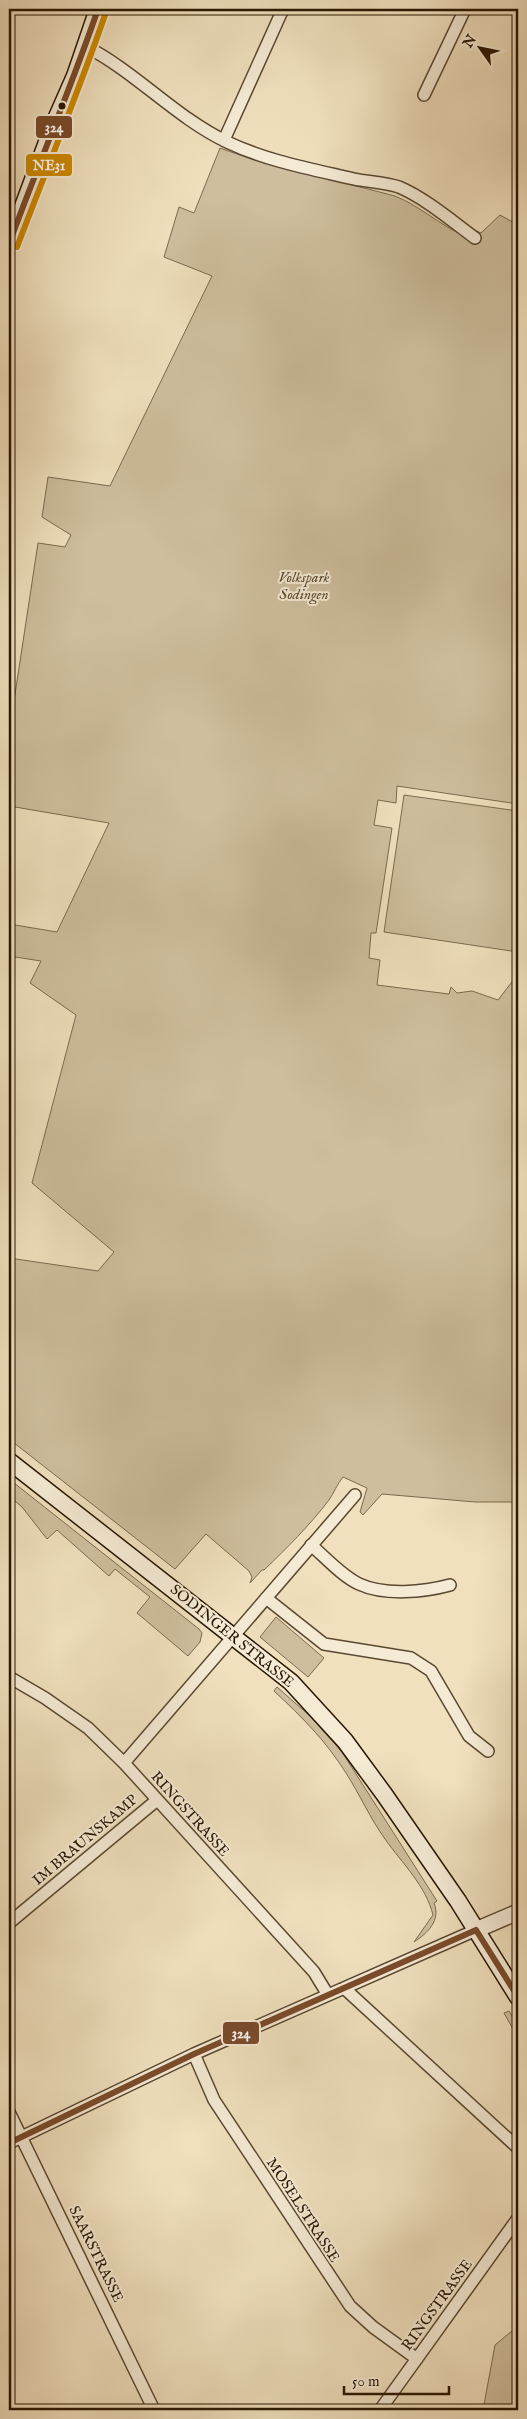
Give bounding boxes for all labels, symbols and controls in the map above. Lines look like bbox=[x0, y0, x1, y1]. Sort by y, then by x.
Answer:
north arrow bbox=[454, 22, 504, 72]
text: N bbox=[459, 31, 481, 52]
unlabelled marker bbox=[57, 101, 67, 111]
line badge: 324 bbox=[35, 115, 73, 139]
text: 324 bbox=[45, 119, 64, 137]
line badge: NE31 bbox=[25, 153, 73, 177]
text: NE31 bbox=[32, 157, 65, 175]
park label: Volkspark Sodingen bbox=[278, 568, 330, 605]
street label: SODINGER STRASSE bbox=[166, 1580, 298, 1692]
street label: RINGSTRASSE bbox=[147, 1767, 233, 1861]
street label: IM BRAUNSKAMP bbox=[29, 1790, 142, 1890]
line badge: 324 bbox=[222, 2021, 260, 2045]
text: 324 bbox=[232, 2025, 251, 2043]
street label: MOSELSTRASSE bbox=[262, 2154, 344, 2266]
street label: SAARSTRASSE bbox=[64, 2203, 128, 2305]
street label: RINGSTRASSE bbox=[397, 2256, 477, 2354]
scale bar bbox=[344, 2364, 450, 2396]
text: 50 m bbox=[352, 2372, 380, 2391]

